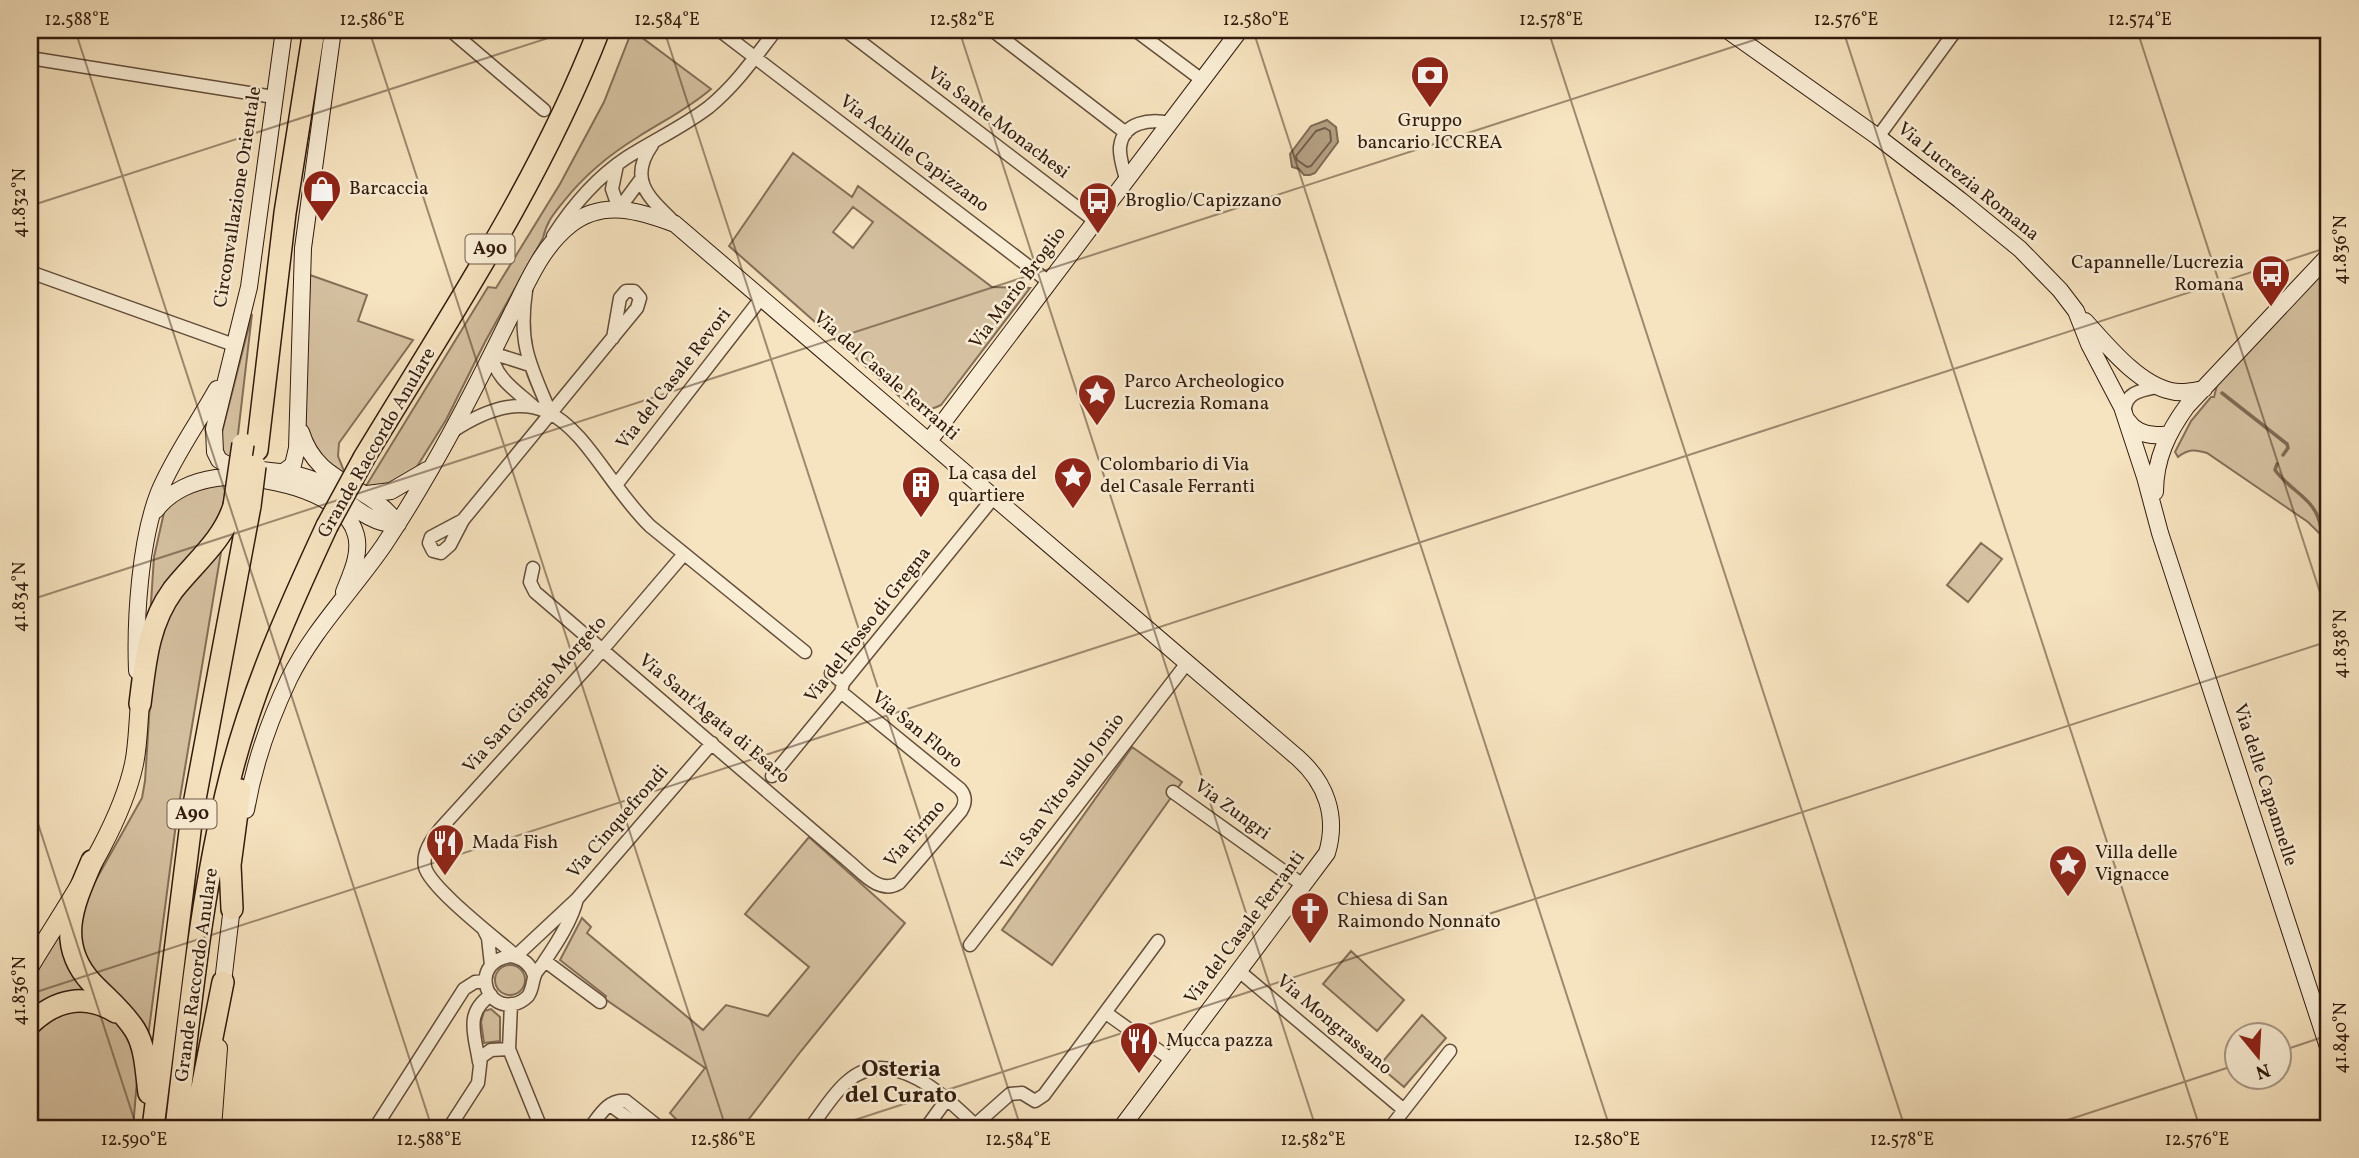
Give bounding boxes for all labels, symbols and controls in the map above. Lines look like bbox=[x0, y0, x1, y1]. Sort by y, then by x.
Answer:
text: 12.588°E bbox=[44, 8, 110, 33]
text: 12.586°E bbox=[340, 8, 405, 33]
text: 12.584°E bbox=[634, 8, 700, 33]
text: 12.582°E bbox=[929, 8, 995, 33]
text: 12.580°E bbox=[1223, 8, 1289, 33]
text: 12.578°E bbox=[1519, 8, 1583, 33]
text: 12.576°E bbox=[1814, 8, 1878, 33]
text: 12.574°E bbox=[2108, 8, 2172, 33]
bank icon: Gruppo bancario ICCREA bbox=[1409, 54, 1451, 109]
street label: Via Sante Monachesi bbox=[921, 61, 1075, 185]
street label: Circonvallazione Orientale bbox=[208, 84, 268, 310]
street label: Via Achille Capizzano bbox=[834, 89, 994, 219]
place label: Gruppo bancario ICCREA bbox=[1357, 108, 1503, 156]
street label: Via Lucrezia Romana bbox=[1891, 116, 2045, 248]
text: 41.832°N bbox=[8, 168, 33, 238]
shop icon: Barcaccia bbox=[301, 168, 343, 223]
place label: Barcaccia bbox=[349, 176, 428, 202]
bus stop icon: Broglio/Capizzano bbox=[1077, 180, 1119, 235]
place label: Broglio/Capizzano bbox=[1125, 188, 1282, 214]
text: 41.836°N bbox=[2329, 215, 2354, 285]
street label: Via Mario Broglio bbox=[963, 222, 1073, 354]
road number: A90 bbox=[466, 234, 514, 264]
place label: Capannelle/Lucrezia Romana bbox=[2071, 250, 2244, 298]
bus stop icon: Capannelle/Lucrezia Romana bbox=[2250, 253, 2292, 308]
street label: Via del Casale Revori bbox=[610, 303, 738, 455]
street label: Via del Casale Ferranti bbox=[807, 305, 965, 447]
street label: Grande Raccordo Anulare bbox=[312, 343, 442, 543]
place label: Parco Archeologico Lucrezia Romana bbox=[1124, 369, 1284, 417]
place icon: Parco Archeologico Lucrezia Romana bbox=[1076, 372, 1118, 427]
place label: Colombario di Via del Casale Ferranti bbox=[1100, 452, 1255, 500]
place icon: Colombario di Via del Casale Ferranti bbox=[1052, 455, 1094, 510]
place label: La casa del quartiere bbox=[948, 461, 1037, 509]
building icon: La casa del quartiere bbox=[900, 464, 942, 519]
street label: Via del Fosso di Gregna bbox=[799, 541, 937, 709]
text: 41.834°N bbox=[8, 562, 33, 632]
text: 41.838°N bbox=[2329, 609, 2354, 679]
street label: Via San Giorgio Morgeto bbox=[457, 611, 613, 779]
street label: Via Sant'Agata di Esaro bbox=[633, 648, 795, 790]
street label: Via San Floro bbox=[866, 685, 968, 775]
street label: Via delle Capannelle bbox=[2226, 701, 2304, 869]
street label: Via San Vito sullo Jonio bbox=[995, 708, 1131, 876]
street label: Via Cinquefrondi bbox=[561, 759, 675, 884]
street label: Via Zungri bbox=[1189, 773, 1276, 847]
street label: Via Firmo bbox=[878, 795, 952, 873]
road number: A90 bbox=[168, 800, 216, 828]
restaurant icon: Mada Fish bbox=[424, 822, 466, 877]
place label: Mada Fish bbox=[472, 830, 558, 856]
place label: Villa delle Vignacce bbox=[2095, 840, 2178, 888]
place icon: Villa delle Vignacce bbox=[2047, 843, 2089, 898]
street label: Via del Casale Ferranti bbox=[1179, 846, 1312, 1010]
street label: Grande Raccordo Anulare bbox=[169, 866, 225, 1084]
place label: Chiesa di San Raimondo Nonnato bbox=[1337, 887, 1501, 935]
church icon: Chiesa di San Raimondo Nonnato bbox=[1289, 890, 1331, 945]
text: 41.836°N bbox=[8, 956, 33, 1026]
street label: Via Mongrassano bbox=[1270, 969, 1398, 1081]
text: 41.840°N bbox=[2329, 1002, 2354, 1074]
restaurant icon: Mucca pazza bbox=[1118, 1020, 1160, 1075]
north arrow bbox=[2222, 1021, 2292, 1092]
place label: Mucca pazza bbox=[1166, 1028, 1273, 1054]
district label: Osteria del Curato bbox=[845, 1054, 957, 1112]
text: N bbox=[2252, 1056, 2273, 1085]
text: 12.590°E bbox=[101, 1128, 167, 1153]
text: 12.588°E bbox=[396, 1128, 462, 1153]
text: 12.586°E bbox=[691, 1128, 756, 1153]
text: 12.584°E bbox=[985, 1128, 1051, 1153]
text: 12.582°E bbox=[1280, 1128, 1346, 1153]
text: 12.580°E bbox=[1574, 1128, 1640, 1153]
text: 12.578°E bbox=[1870, 1128, 1934, 1153]
text: 12.576°E bbox=[2165, 1128, 2229, 1153]

